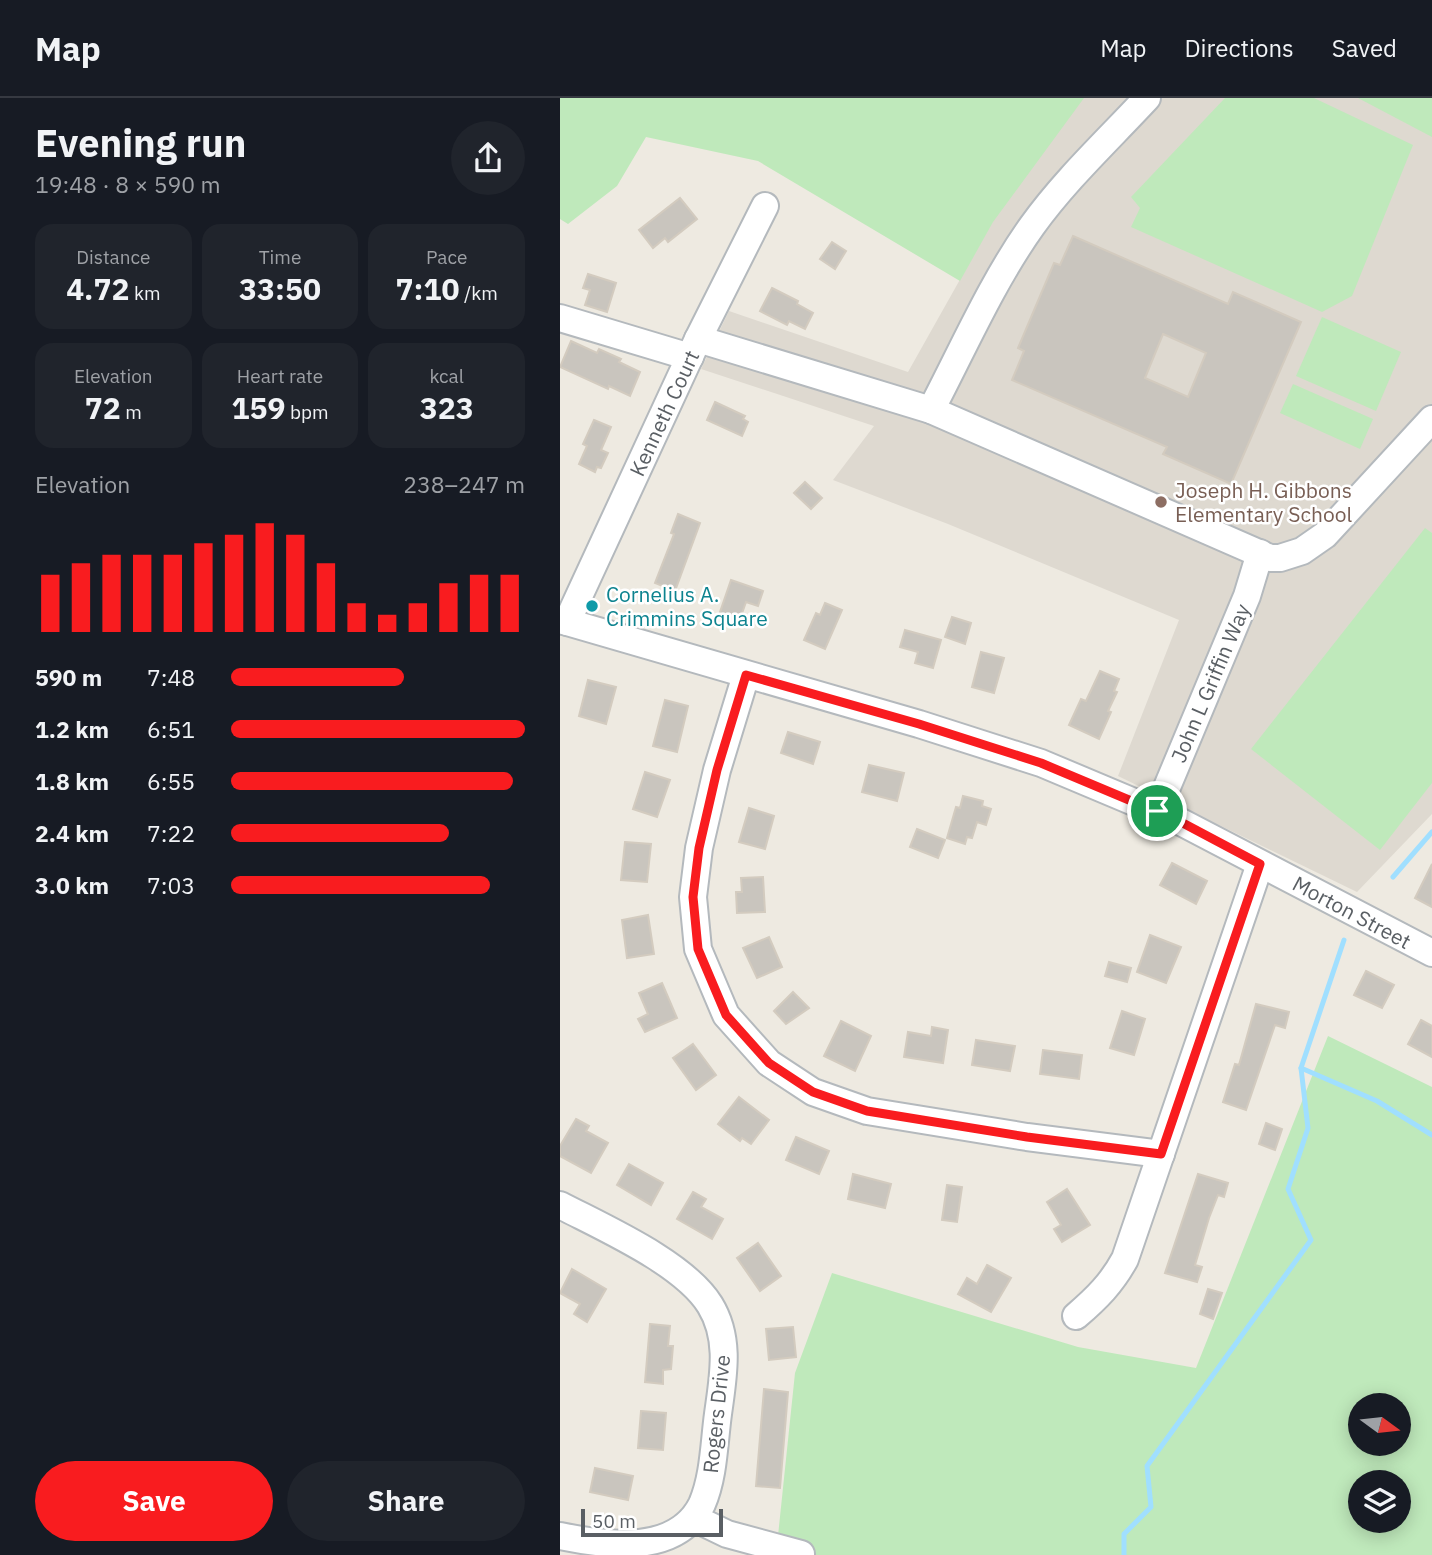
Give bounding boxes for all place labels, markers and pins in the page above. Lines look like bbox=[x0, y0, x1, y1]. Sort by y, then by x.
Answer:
place label: Joseph H. Gibbons Elementary School bbox=[1175, 476, 1352, 528]
marker: Joseph H. Gibbons Elementary School bbox=[1153, 494, 1169, 510]
place label: Cornelius A. Crimmins Square bbox=[606, 580, 768, 632]
marker: Cornelius A. Crimmins Square bbox=[584, 598, 600, 614]
pin bbox=[1127, 781, 1187, 841]

